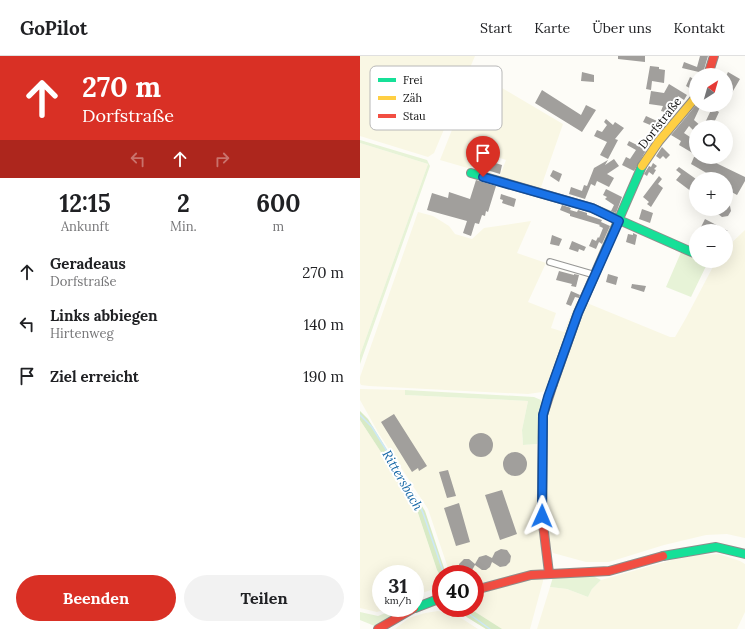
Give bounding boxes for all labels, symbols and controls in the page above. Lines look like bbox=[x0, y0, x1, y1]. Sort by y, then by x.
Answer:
text: GoPilot bbox=[20, 16, 88, 40]
text: Start bbox=[480, 19, 512, 37]
text: Karte bbox=[534, 19, 570, 37]
text: Über uns bbox=[592, 19, 652, 37]
text: Kontakt bbox=[674, 19, 725, 37]
legend bbox=[370, 66, 502, 130]
north arrow bbox=[689, 68, 733, 112]
map controls bbox=[689, 68, 733, 268]
text: 270 m bbox=[82, 69, 161, 105]
icon: ahead bbox=[16, 72, 68, 124]
text: Frei bbox=[403, 73, 423, 87]
text: Zäh bbox=[403, 91, 422, 105]
street label: Dorfstraße bbox=[635, 94, 685, 152]
text: Dorfstraße bbox=[82, 104, 174, 127]
text: Stau bbox=[403, 109, 426, 123]
button: search bbox=[689, 120, 733, 164]
pin bbox=[466, 136, 500, 177]
icon: arrive bbox=[472, 142, 494, 164]
icon: left bbox=[127, 148, 149, 170]
icon: ahead bbox=[169, 148, 191, 170]
icon: right bbox=[211, 148, 233, 170]
button: + bbox=[689, 172, 733, 216]
text: 12:15 bbox=[59, 188, 111, 219]
text: 2 bbox=[177, 188, 190, 219]
text: 600 bbox=[256, 188, 301, 219]
text: Ankunft bbox=[61, 218, 109, 235]
text: Min. bbox=[170, 218, 197, 235]
text: m bbox=[273, 218, 284, 235]
button: − bbox=[689, 224, 733, 268]
text: Geradeaus bbox=[50, 254, 126, 273]
icon: ahead bbox=[16, 261, 38, 283]
text: 270 m bbox=[302, 263, 344, 282]
text: Dorfstraße bbox=[50, 273, 117, 290]
text: Links abbiegen bbox=[50, 306, 158, 325]
icon: left bbox=[16, 313, 38, 335]
text: 140 m bbox=[304, 315, 344, 334]
text: Hirtenweg bbox=[50, 325, 114, 342]
icon: arrive bbox=[16, 365, 38, 387]
text: Ziel erreicht bbox=[50, 367, 139, 386]
text: 190 m bbox=[303, 367, 344, 386]
water label: Rittersbach bbox=[379, 447, 427, 514]
position arrow bbox=[521, 495, 563, 537]
speed limit sign: 40 bbox=[432, 565, 484, 617]
text: 31 bbox=[388, 573, 408, 598]
button: Beenden bbox=[16, 575, 176, 621]
button: Teilen bbox=[184, 575, 344, 621]
text: km/h bbox=[384, 594, 412, 607]

